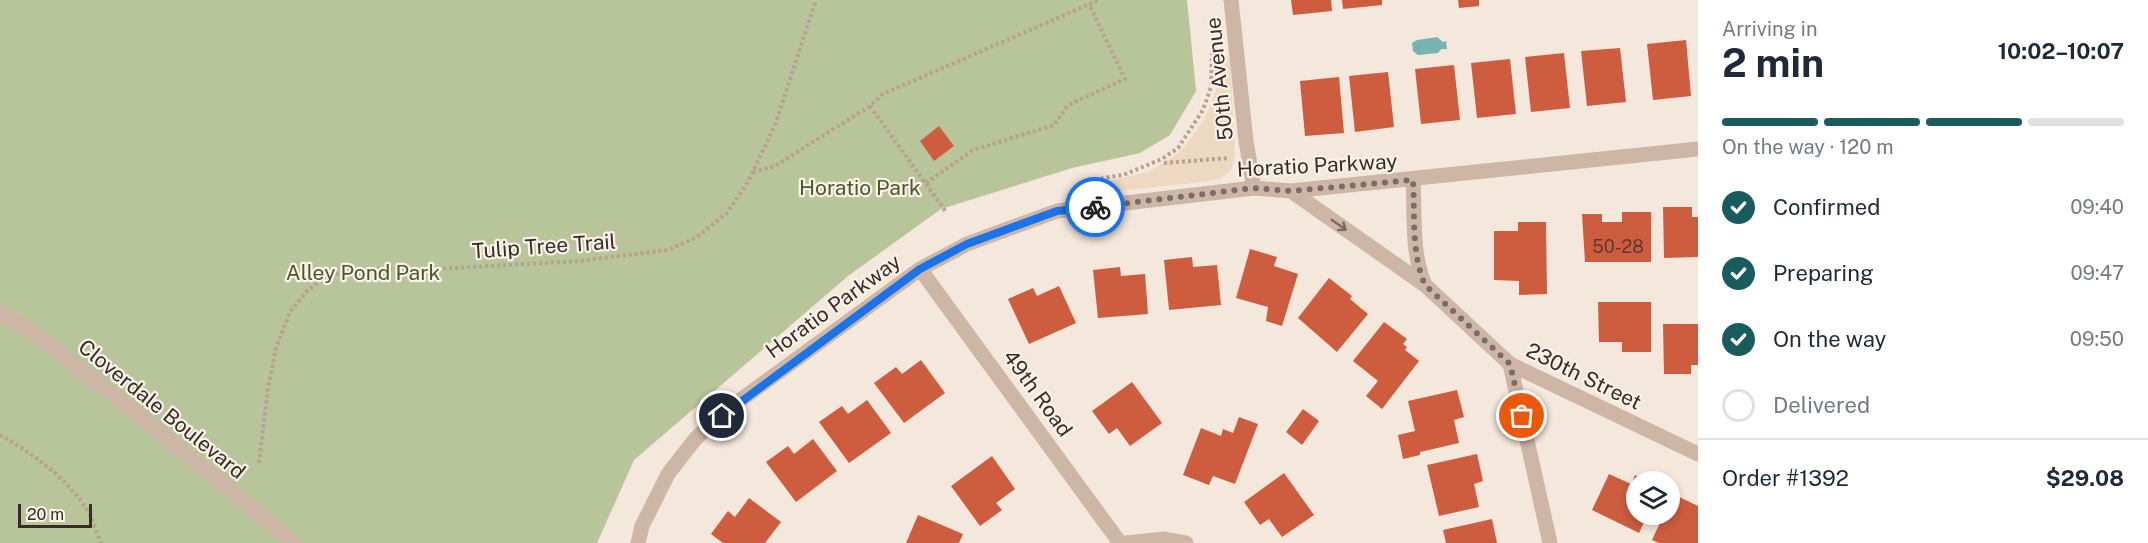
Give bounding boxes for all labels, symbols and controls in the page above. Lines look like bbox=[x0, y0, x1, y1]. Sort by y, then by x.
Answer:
street label: 50th Avenue bbox=[1200, 16, 1238, 142]
text: Arriving in bbox=[1722, 17, 1817, 41]
text: 10:02–10:07 bbox=[1998, 38, 2124, 64]
text: 2 min bbox=[1722, 40, 1824, 86]
text: On the way · 120 m bbox=[1722, 135, 1894, 159]
street label: Horatio Parkway bbox=[1236, 148, 1398, 182]
park label: Horatio Park bbox=[799, 175, 921, 200]
courier bbox=[1065, 177, 1125, 237]
icon: bike bbox=[1079, 191, 1112, 224]
icon: check bbox=[1722, 191, 1755, 224]
text: Confirmed bbox=[1773, 194, 1880, 220]
text: 09:40 bbox=[2070, 195, 2124, 219]
one-way arrow bbox=[1330, 219, 1346, 231]
street label: Tulip Tree Trail bbox=[471, 229, 617, 263]
house number: 50-28 bbox=[1592, 236, 1644, 257]
street label: Horatio Parkway bbox=[761, 249, 905, 363]
icon: check bbox=[1722, 257, 1755, 290]
park label: Alley Pond Park bbox=[286, 260, 440, 285]
text: Preparing bbox=[1773, 260, 1874, 286]
text: 09:47 bbox=[2070, 261, 2124, 285]
icon: check bbox=[1722, 323, 1755, 356]
text: On the way bbox=[1773, 326, 1886, 352]
text: 09:50 bbox=[2070, 327, 2124, 351]
street label: Cloverdale Boulevard bbox=[74, 334, 250, 484]
street label: 230th Street bbox=[1522, 337, 1646, 415]
street label: 49th Road bbox=[998, 345, 1078, 441]
pin bbox=[696, 390, 747, 441]
pin bbox=[1496, 390, 1547, 441]
text: Delivered bbox=[1773, 392, 1870, 418]
icon: home bbox=[705, 399, 738, 432]
icon: bag bbox=[1505, 399, 1538, 432]
text: Order #1392 bbox=[1722, 465, 1849, 491]
text: $29.08 bbox=[2046, 465, 2124, 491]
map controls bbox=[1626, 471, 1680, 525]
button: layers bbox=[1626, 471, 1680, 525]
scale bar bbox=[18, 501, 92, 528]
text: 20 m bbox=[27, 505, 64, 524]

